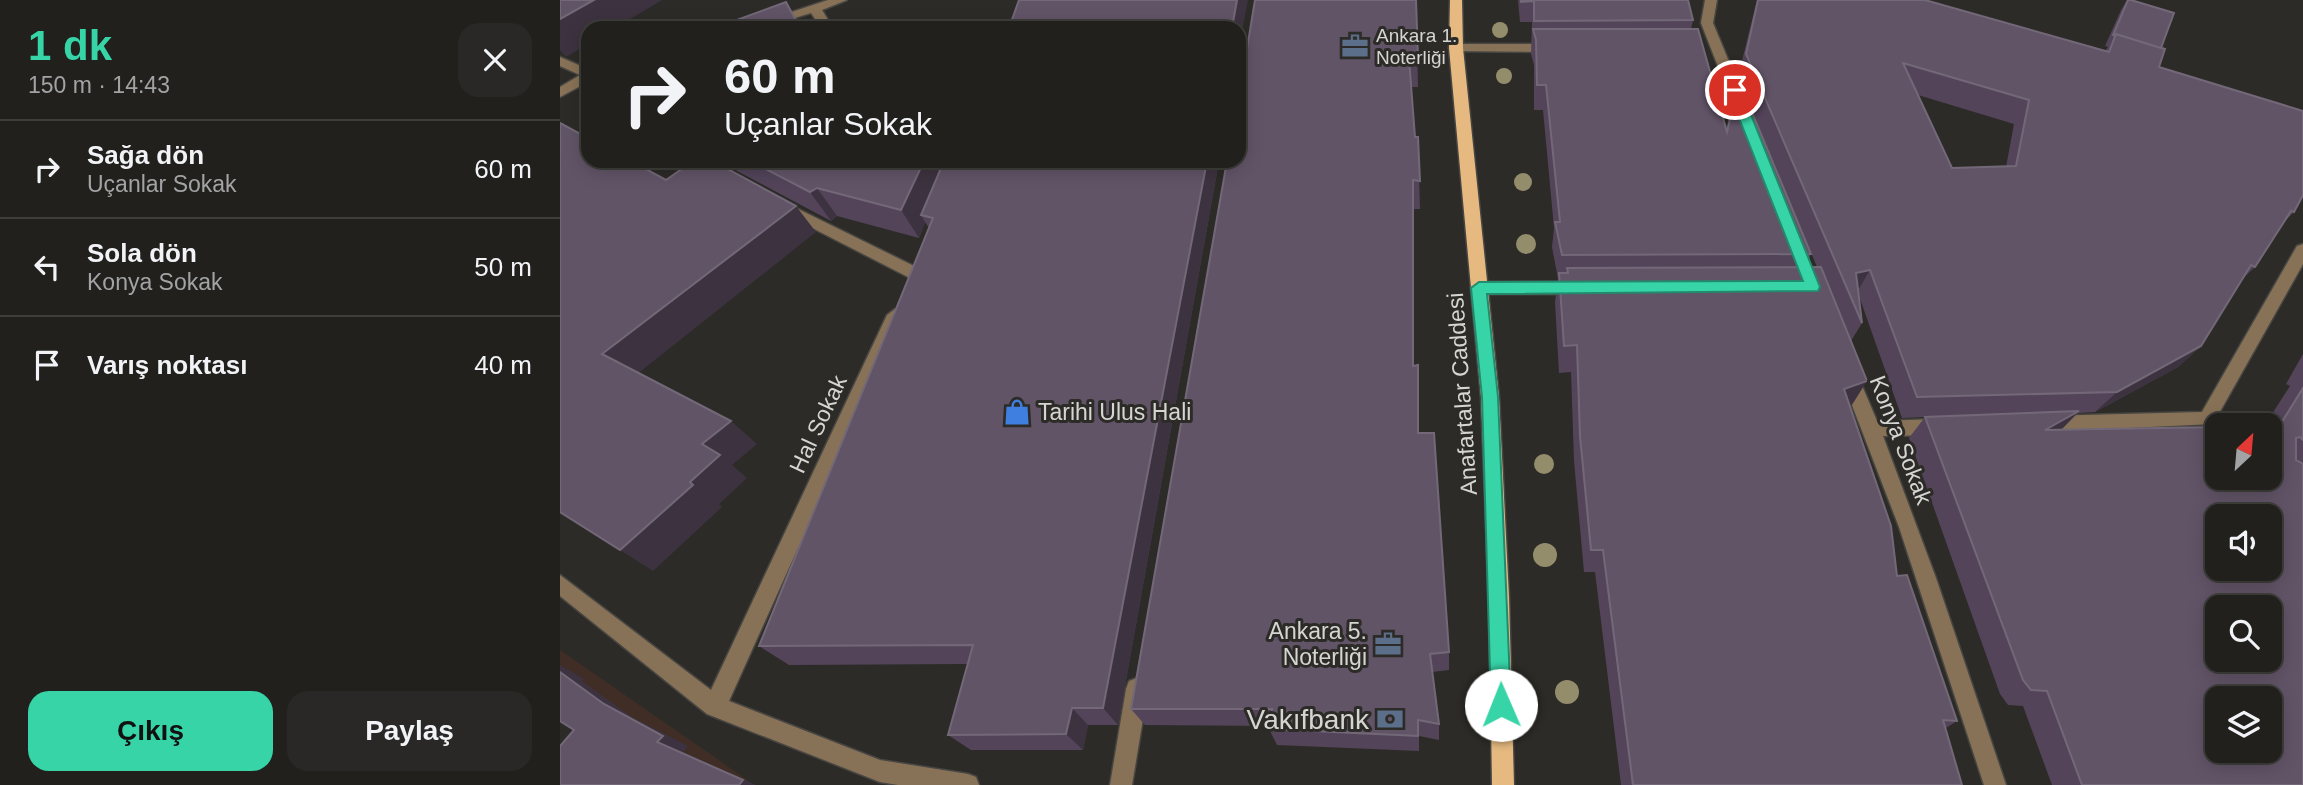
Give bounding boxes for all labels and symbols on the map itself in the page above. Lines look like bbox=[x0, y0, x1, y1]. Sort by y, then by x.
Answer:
place label: Ankara 1. Noterliği bbox=[1376, 25, 1457, 68]
office icon: Ankara 1. Noterliği bbox=[1340, 31, 1370, 61]
pin bbox=[1705, 60, 1765, 120]
street label: Anafartalar Caddesi bbox=[1442, 292, 1482, 496]
street label: Hal Sokak bbox=[784, 371, 852, 477]
street label: Konya Sokak bbox=[1865, 372, 1938, 508]
shop icon: Tarihi Ulus Hali bbox=[1002, 397, 1032, 427]
place label: Tarihi Ulus Hali bbox=[1038, 399, 1191, 425]
north arrow bbox=[2205, 413, 2282, 490]
place label: Ankara 5. Noterliği bbox=[1269, 618, 1367, 670]
office icon: Ankara 5. Noterliği bbox=[1373, 629, 1403, 659]
position arrow bbox=[1464, 668, 1538, 742]
place label: Vakıfbank bbox=[1247, 704, 1370, 735]
bank icon: Vakıfbank bbox=[1375, 704, 1405, 734]

